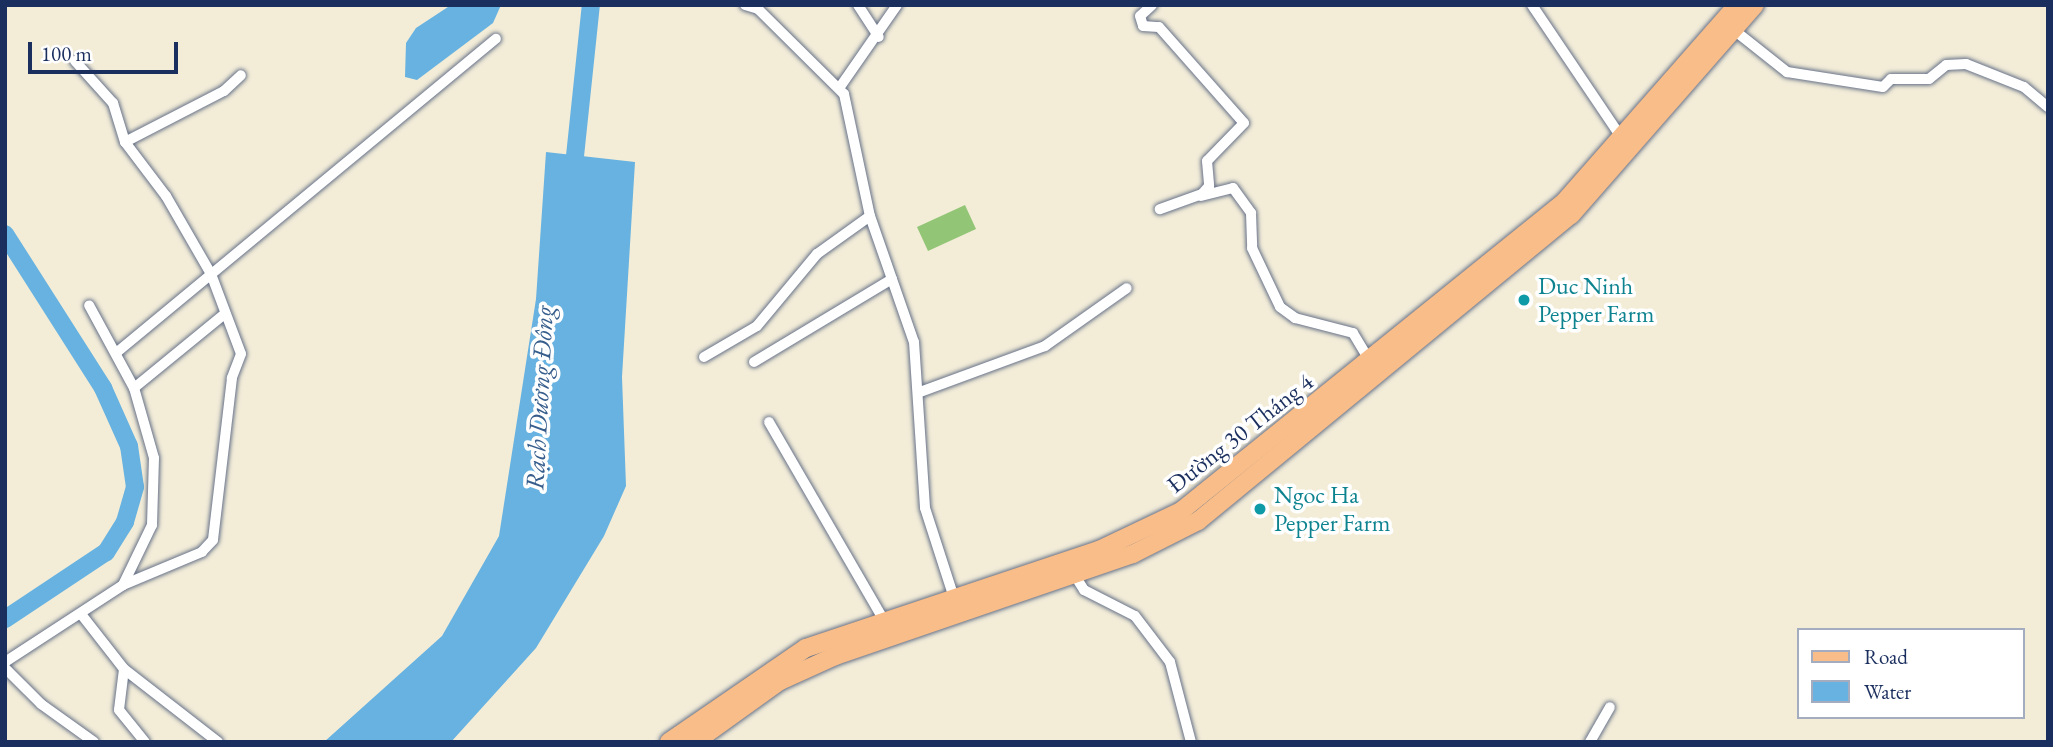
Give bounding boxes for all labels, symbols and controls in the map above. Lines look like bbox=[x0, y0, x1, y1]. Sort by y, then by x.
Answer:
scale bar bbox=[32, 28, 182, 72]
text: 100 m bbox=[41, 40, 92, 67]
place label: Duc Ninh Pepper Farm bbox=[1538, 272, 1654, 328]
marker: Duc Ninh Pepper Farm bbox=[1516, 292, 1532, 308]
water label: Rạch Dương Đông bbox=[520, 305, 560, 491]
street label: Đường 30 Tháng 4 bbox=[1161, 367, 1319, 499]
place label: Ngoc Ha Pepper Farm bbox=[1274, 481, 1390, 537]
marker: Ngoc Ha Pepper Farm bbox=[1252, 501, 1268, 517]
legend bbox=[1798, 628, 2025, 719]
text: Road bbox=[1864, 643, 1908, 670]
text: Water bbox=[1864, 678, 1911, 705]

